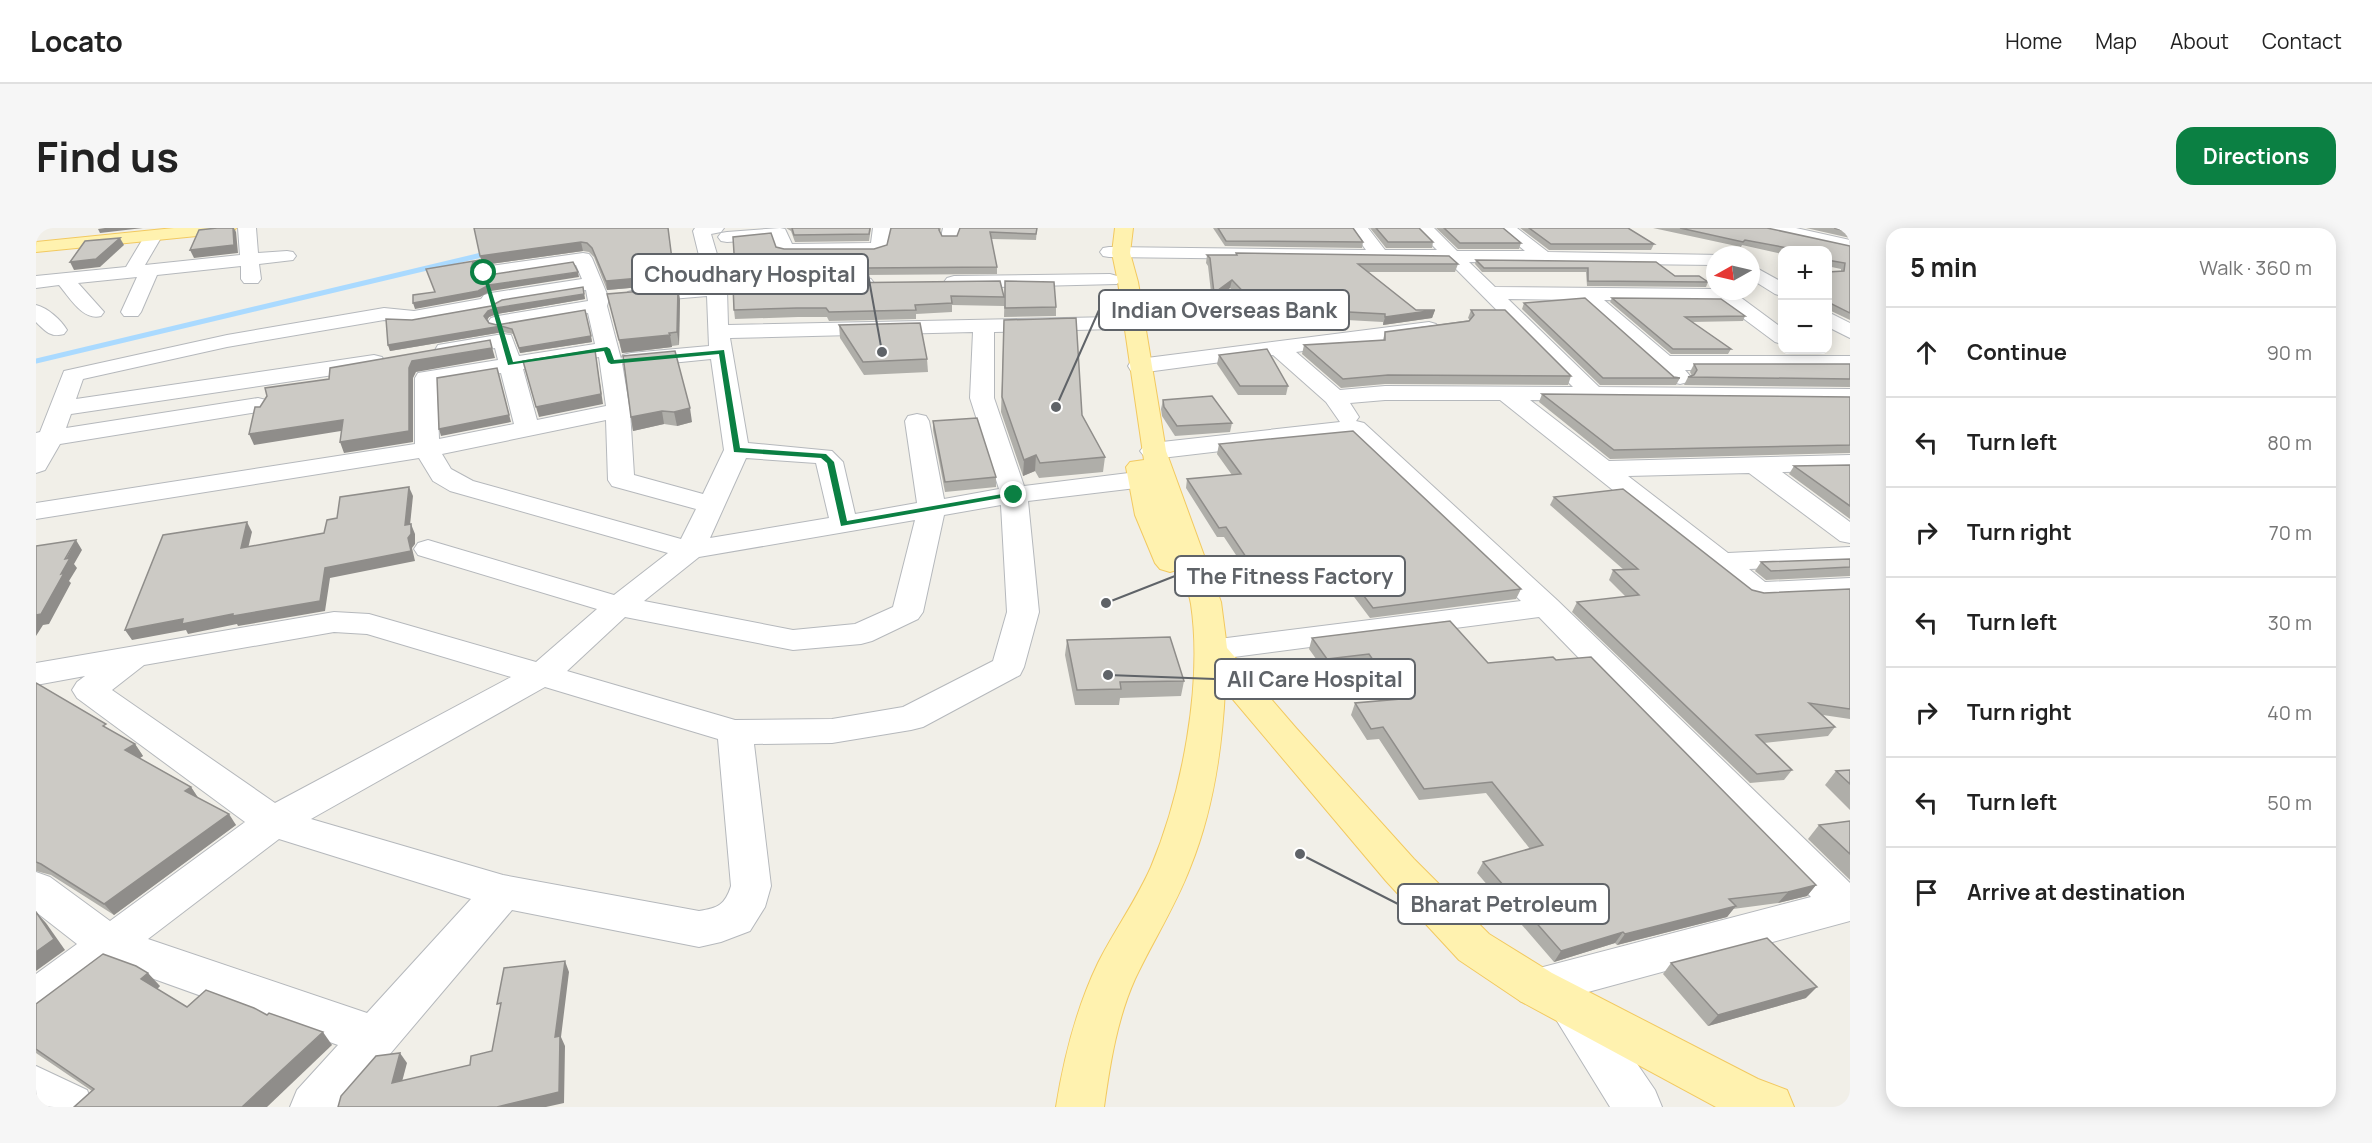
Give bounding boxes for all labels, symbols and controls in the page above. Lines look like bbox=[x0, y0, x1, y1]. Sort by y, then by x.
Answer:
text: Locato bbox=[30, 22, 123, 60]
text: Home bbox=[2005, 27, 2062, 55]
text: Map bbox=[2095, 27, 2137, 55]
text: About bbox=[2170, 27, 2229, 55]
text: Contact bbox=[2262, 27, 2342, 55]
text: Find us bbox=[36, 127, 179, 185]
button: Directions bbox=[2176, 127, 2336, 185]
north arrow bbox=[1706, 246, 1760, 300]
map controls bbox=[1778, 246, 1832, 354]
button: + bbox=[1778, 246, 1832, 300]
text: 5 min bbox=[1910, 249, 1977, 285]
callout: Choudhary Hospital bbox=[632, 254, 868, 294]
text: Walk · 360 m bbox=[2199, 254, 2312, 281]
route start bbox=[470, 259, 496, 285]
text: Choudhary Hospital bbox=[644, 259, 856, 289]
callout: Indian Overseas Bank bbox=[1099, 290, 1349, 330]
text: Indian Overseas Bank bbox=[1111, 295, 1338, 325]
button: − bbox=[1778, 300, 1832, 354]
icon: ahead bbox=[1910, 336, 1943, 369]
text: Continue bbox=[1967, 337, 2067, 367]
text: 90 m bbox=[2266, 339, 2312, 366]
icon: left bbox=[1910, 426, 1943, 459]
text: Turn left bbox=[1967, 427, 2057, 457]
text: 80 m bbox=[2267, 429, 2312, 456]
route end bbox=[1000, 481, 1026, 507]
icon: right bbox=[1910, 516, 1943, 549]
text: Turn right bbox=[1967, 517, 2072, 547]
text: 70 m bbox=[2269, 519, 2312, 546]
callout: The Fitness Factory bbox=[1175, 556, 1405, 596]
text: The Fitness Factory bbox=[1187, 561, 1394, 591]
icon: left bbox=[1910, 606, 1943, 639]
text: Turn left bbox=[1967, 607, 2057, 637]
text: 30 m bbox=[2268, 609, 2312, 636]
callout: All Care Hospital bbox=[1215, 659, 1415, 699]
text: All Care Hospital bbox=[1227, 664, 1403, 694]
icon: right bbox=[1910, 696, 1943, 729]
text: Turn right bbox=[1967, 697, 2072, 727]
text: 40 m bbox=[2267, 699, 2312, 726]
icon: left bbox=[1910, 786, 1943, 819]
text: Turn left bbox=[1967, 787, 2057, 817]
text: 50 m bbox=[2267, 789, 2312, 816]
icon: arrive bbox=[1910, 876, 1943, 909]
text: Arrive at destination bbox=[1967, 877, 2185, 907]
callout: Bharat Petroleum bbox=[1398, 884, 1609, 924]
text: Bharat Petroleum bbox=[1410, 889, 1598, 919]

